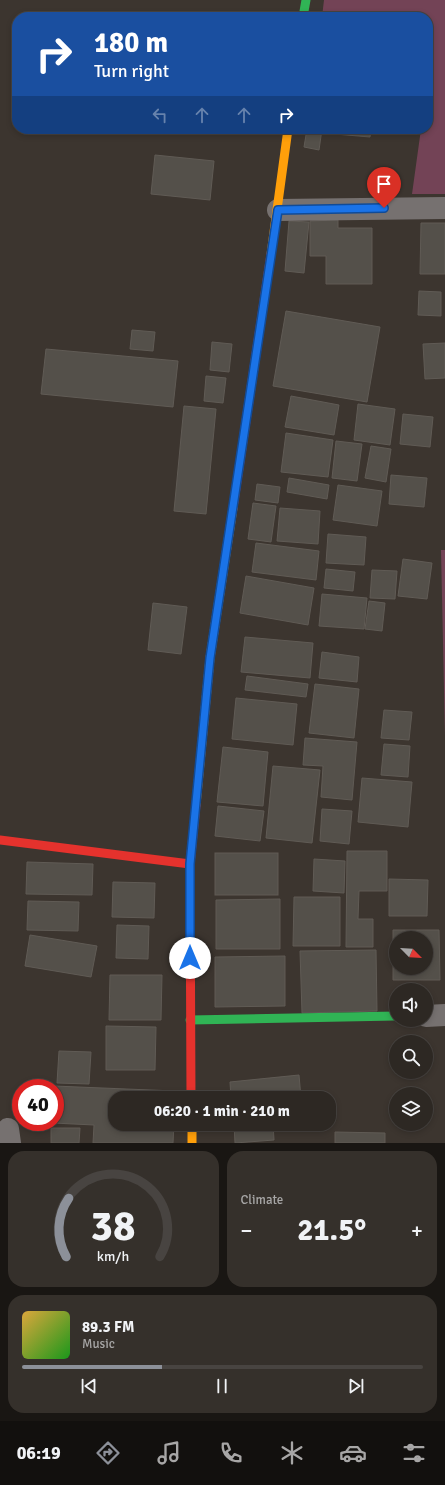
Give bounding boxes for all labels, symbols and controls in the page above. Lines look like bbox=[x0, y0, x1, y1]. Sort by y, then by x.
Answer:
text: 180 m bbox=[94, 26, 168, 60]
icon: right bbox=[28, 28, 80, 80]
text: Turn right bbox=[94, 60, 169, 82]
icon: left bbox=[149, 104, 171, 126]
icon: ahead bbox=[191, 104, 213, 126]
icon: ahead bbox=[233, 104, 255, 126]
icon: right bbox=[275, 104, 297, 126]
pin bbox=[367, 167, 401, 208]
icon: arrive bbox=[373, 173, 395, 195]
north arrow bbox=[389, 931, 433, 975]
map controls bbox=[389, 931, 433, 1131]
position arrow bbox=[169, 937, 211, 979]
button: sound bbox=[389, 983, 433, 1027]
button: search bbox=[389, 1035, 433, 1079]
speed limit sign: 40 bbox=[12, 1079, 64, 1131]
button: layers bbox=[389, 1087, 433, 1131]
text: 06:20 · 1 min · 210 m bbox=[154, 1102, 290, 1120]
text: Climate bbox=[241, 1192, 283, 1208]
text: 38 bbox=[91, 1201, 136, 1252]
text: 21.5° bbox=[297, 1212, 366, 1249]
text: − bbox=[241, 1217, 252, 1244]
text: + bbox=[411, 1217, 423, 1244]
text: km/h bbox=[97, 1248, 129, 1265]
text: 89.3 FM bbox=[82, 1318, 134, 1336]
text: Music bbox=[82, 1336, 115, 1352]
icon: previous bbox=[78, 1375, 100, 1397]
icon: pause bbox=[211, 1375, 233, 1397]
icon: next bbox=[345, 1375, 367, 1397]
icon: directions bbox=[94, 1439, 122, 1467]
icon: music bbox=[155, 1439, 183, 1467]
icon: phone bbox=[217, 1439, 245, 1467]
icon: climate bbox=[278, 1439, 306, 1467]
icon: car bbox=[339, 1439, 367, 1467]
icon: filters bbox=[400, 1439, 428, 1467]
text: 06:19 bbox=[17, 1442, 61, 1464]

